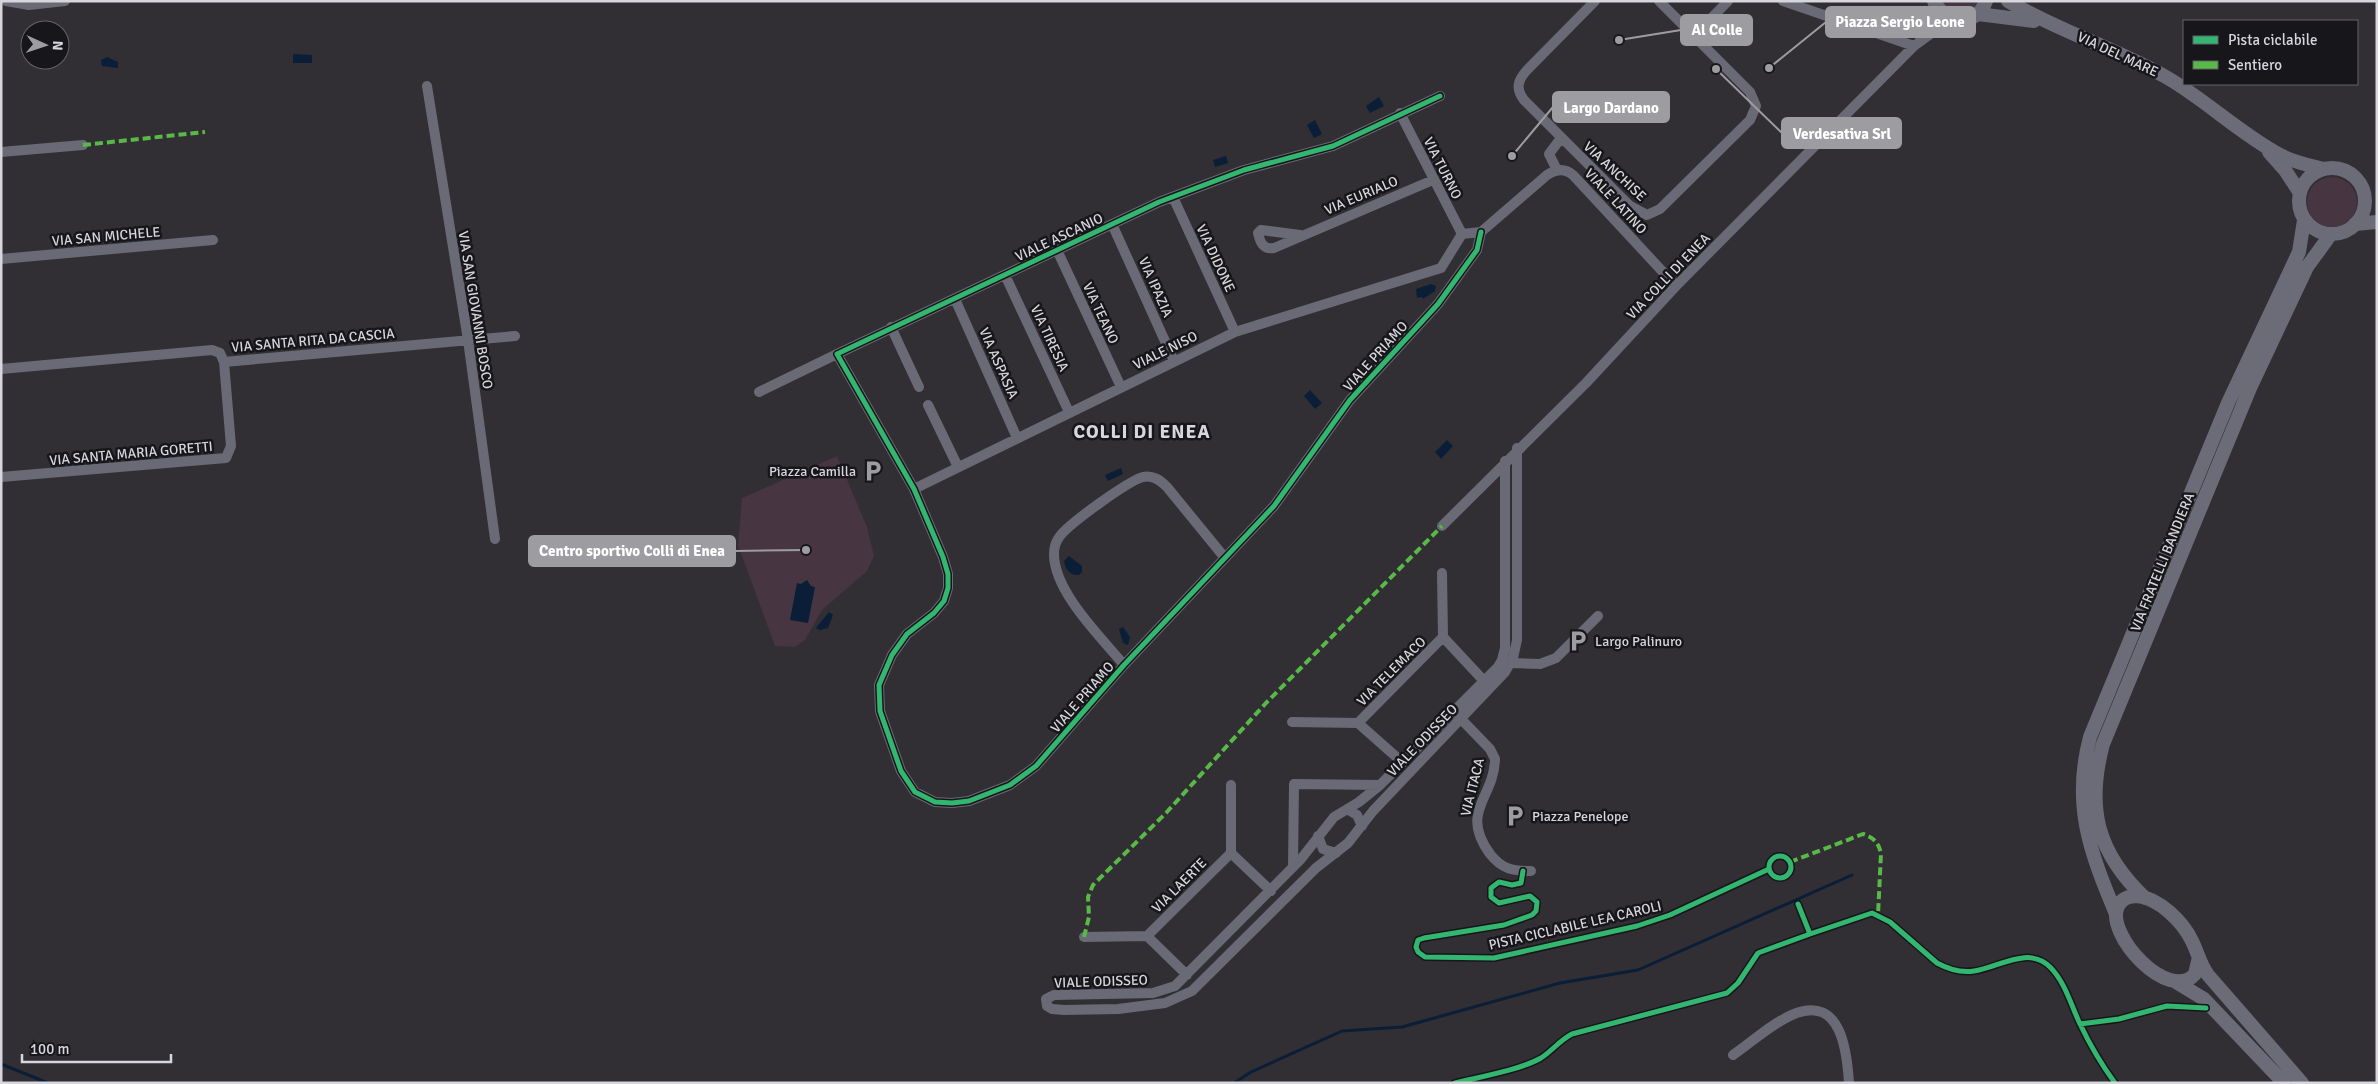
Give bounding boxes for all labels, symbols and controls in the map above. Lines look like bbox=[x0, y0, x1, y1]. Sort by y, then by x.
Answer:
callout: Piazza Sergio Leone bbox=[1826, 7, 1975, 37]
text: Piazza Sergio Leone bbox=[1835, 13, 1965, 31]
callout: Al Colle bbox=[1681, 15, 1752, 45]
north arrow bbox=[20, 20, 70, 70]
legend bbox=[2183, 20, 2358, 85]
text: Al Colle bbox=[1692, 21, 1742, 39]
street label: VIA DEL MARE bbox=[2075, 28, 2161, 81]
text: Pista ciclabile bbox=[2228, 31, 2317, 49]
text: N bbox=[49, 40, 66, 51]
text: Sentiero bbox=[2228, 56, 2282, 74]
callout: Largo Dardano bbox=[1553, 92, 1669, 122]
text: Largo Dardano bbox=[1563, 99, 1659, 117]
callout: Verdesativa Srl bbox=[1782, 118, 1901, 148]
text: Verdesativa Srl bbox=[1793, 125, 1892, 143]
street label: VIA TURNO bbox=[1420, 134, 1465, 202]
street label: VIA ANCHISE bbox=[1580, 138, 1650, 205]
street label: VIALE LATINO bbox=[1581, 165, 1650, 238]
street label: VIA EURIALO bbox=[1322, 172, 1401, 219]
street label: VIALE ASCANIO bbox=[1013, 210, 1106, 265]
street label: VIA DIDONE bbox=[1192, 222, 1239, 295]
street label: VIA SAN MICHELE bbox=[51, 223, 161, 250]
street label: VIA COLLI DI ENEA bbox=[1623, 229, 1714, 323]
street label: VIA SAN GIOVANNI BOSCO bbox=[455, 230, 496, 390]
street label: VIA IPAZIA bbox=[1135, 254, 1177, 320]
street label: VIA TEANO bbox=[1079, 280, 1122, 347]
street label: VIA TIRESIA bbox=[1027, 302, 1073, 375]
street label: VIALE PRIAMO bbox=[1339, 318, 1411, 395]
street label: VIA SANTA RITA DA CASCIA bbox=[231, 325, 396, 356]
street label: VIA ASPASIA bbox=[975, 325, 1022, 402]
street label: VIALE NISO bbox=[1130, 328, 1200, 373]
district label: COLLI DI ENEA bbox=[1073, 420, 1211, 444]
street label: VIA SANTA MARIA GORETTI bbox=[49, 438, 214, 469]
parking icon: Piazza Camilla bbox=[860, 458, 886, 484]
place label: Piazza Camilla bbox=[769, 463, 856, 480]
street label: VIA FRATELLI BANDIERA bbox=[2127, 490, 2198, 634]
callout: Centro sportivo Colli di Enea bbox=[529, 536, 735, 566]
text: Centro sportivo Colli di Enea bbox=[539, 542, 725, 560]
parking icon: Largo Palinuro bbox=[1565, 628, 1591, 654]
street label: VIA TELEMACO bbox=[1353, 633, 1430, 710]
place label: Largo Palinuro bbox=[1595, 633, 1682, 650]
street label: VIALE PRIAMO bbox=[1047, 658, 1118, 736]
street label: VIALE ODISSEO bbox=[1384, 701, 1461, 780]
street label: VIA ITACA bbox=[1457, 756, 1488, 818]
parking icon: Piazza Penelope bbox=[1502, 803, 1528, 829]
place label: Piazza Penelope bbox=[1532, 808, 1628, 825]
street label: VIA LAERTE bbox=[1148, 854, 1210, 916]
street label: PISTA CICLABILE LEA CAROLI bbox=[1487, 897, 1663, 954]
street label: VIALE ODISSEO bbox=[1054, 971, 1148, 992]
scale bar bbox=[22, 1032, 171, 1064]
text: 100 m bbox=[30, 1040, 70, 1058]

